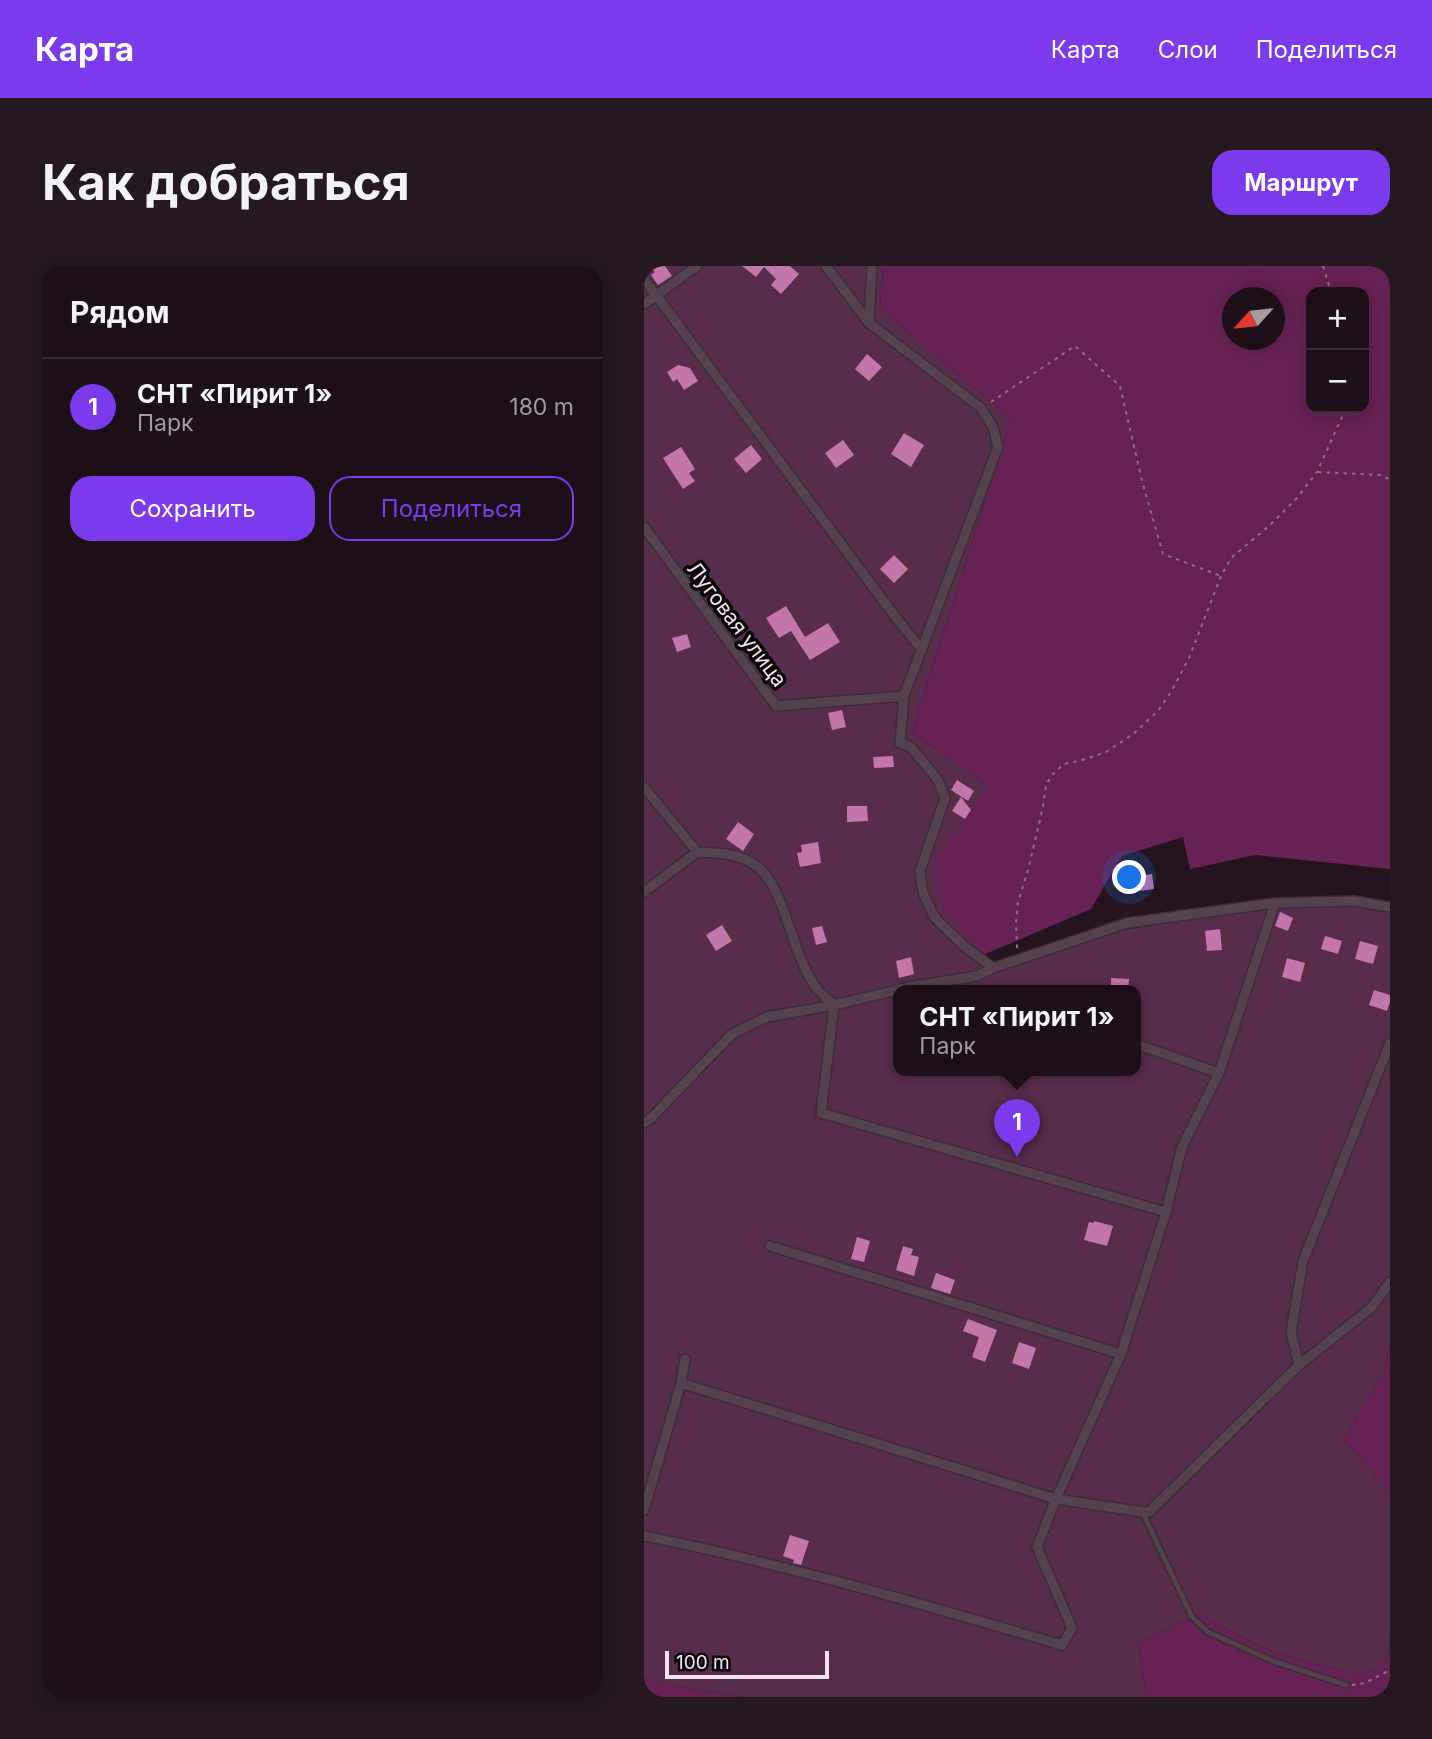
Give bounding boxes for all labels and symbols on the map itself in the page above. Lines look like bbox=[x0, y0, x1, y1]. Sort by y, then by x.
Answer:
north arrow bbox=[1222, 287, 1285, 350]
street label: Луговая улица bbox=[682, 557, 792, 691]
your location bbox=[1112, 860, 1146, 894]
pin: 1 bbox=[994, 1099, 1040, 1157]
scale bar bbox=[665, 1648, 830, 1680]

